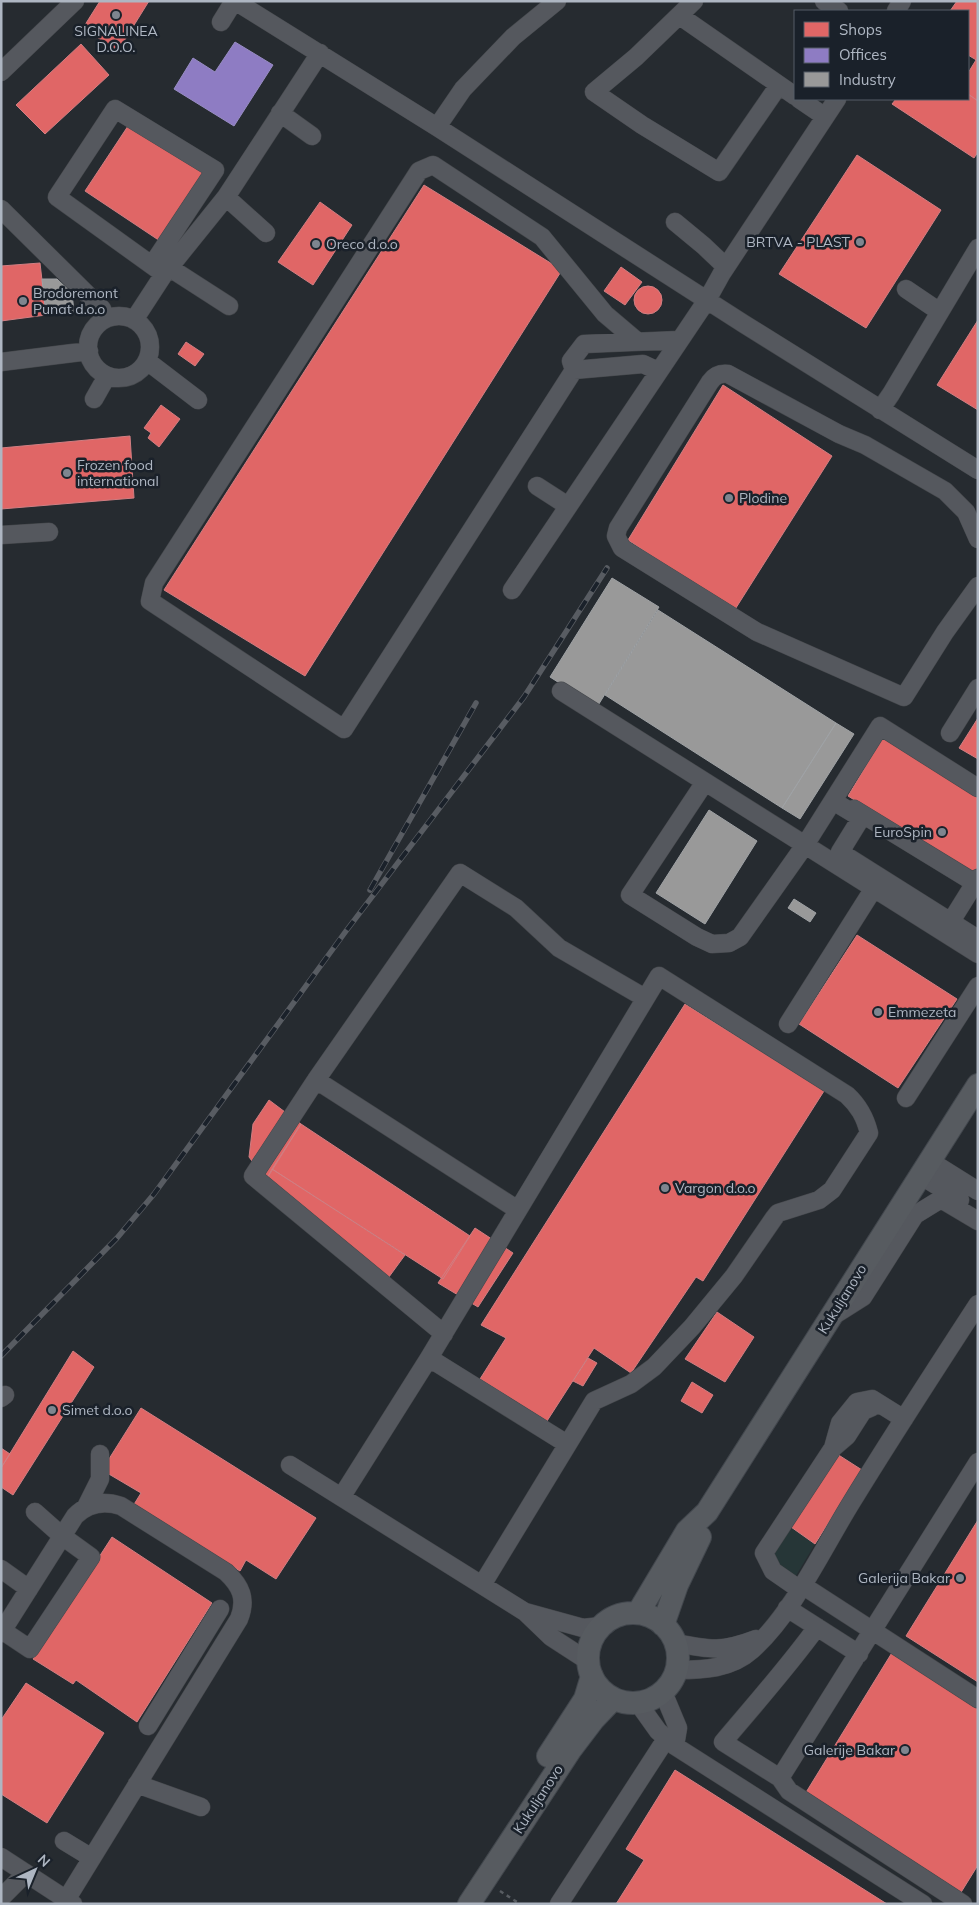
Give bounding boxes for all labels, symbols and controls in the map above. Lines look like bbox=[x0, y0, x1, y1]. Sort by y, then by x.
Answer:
marker: SIGNALINEA D.O.O. bbox=[110, 9, 122, 21]
legend bbox=[794, 10, 969, 100]
text: Shops bbox=[839, 20, 882, 39]
place label: SIGNALINEA D.O.O. bbox=[74, 22, 158, 56]
text: Offices bbox=[839, 45, 887, 64]
text: Industry bbox=[839, 70, 896, 89]
place label: BRTVA - PLAST bbox=[746, 233, 851, 251]
place label: Oreco d.o.o bbox=[326, 235, 398, 253]
marker: BRTVA - PLAST bbox=[854, 236, 866, 248]
marker: Oreco d.o.o bbox=[310, 238, 322, 250]
place label: Brodoremont Punat d.o.o bbox=[33, 284, 118, 318]
marker: Brodoremont Punat d.o.o bbox=[17, 295, 29, 307]
place label: Frozen food international bbox=[77, 456, 159, 490]
marker: Frozen food international bbox=[61, 467, 73, 479]
place label: Plodine bbox=[739, 489, 787, 507]
marker: Plodine bbox=[723, 492, 735, 504]
place label: EuroSpin bbox=[874, 823, 932, 841]
marker: EuroSpin bbox=[936, 826, 948, 838]
place label: Emmezeta bbox=[888, 1003, 956, 1021]
marker: Emmezeta bbox=[872, 1006, 884, 1018]
place label: Vargon d.o.o bbox=[675, 1179, 756, 1197]
marker: Vargon d.o.o bbox=[659, 1182, 671, 1194]
street label: Kukuljanovo bbox=[814, 1261, 870, 1337]
place label: Simet d.o.o bbox=[62, 1401, 132, 1419]
marker: Simet d.o.o bbox=[46, 1404, 58, 1416]
place label: Galerija Bakar bbox=[858, 1569, 951, 1587]
marker: Galerija Bakar bbox=[954, 1572, 966, 1584]
place label: Galerije Bakar bbox=[804, 1741, 896, 1759]
marker: Galerije Bakar bbox=[899, 1744, 911, 1756]
street label: Kukuljanovo bbox=[509, 1761, 567, 1837]
north arrow bbox=[10, 1845, 60, 1895]
text: N bbox=[34, 1851, 54, 1871]

